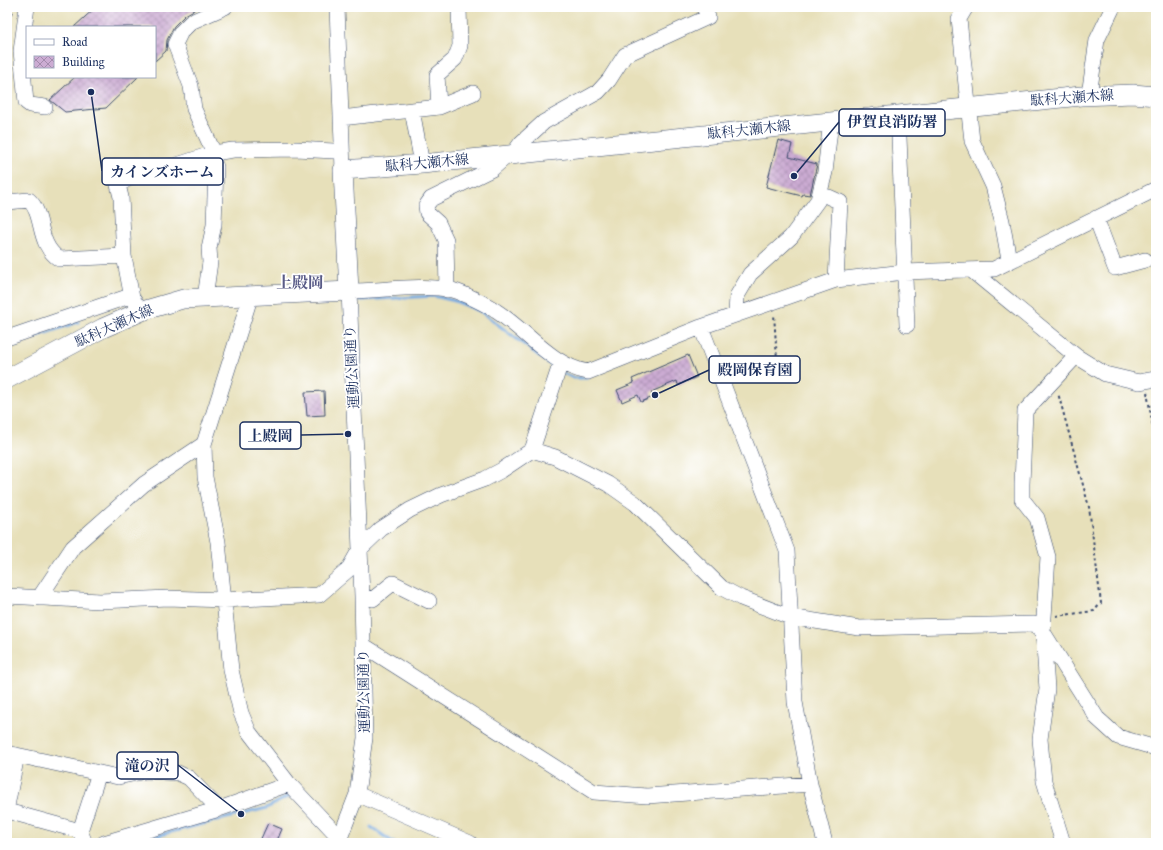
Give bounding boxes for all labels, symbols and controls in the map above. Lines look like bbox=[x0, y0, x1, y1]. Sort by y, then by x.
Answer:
legend bbox=[26, 26, 156, 78]
text: Road bbox=[62, 35, 88, 49]
text: Building bbox=[62, 55, 105, 70]
street label: 駄科大瀬木線 bbox=[1030, 87, 1114, 109]
callout: 伊賀良消防署 bbox=[839, 109, 945, 136]
text: 伊賀良消防署 bbox=[847, 113, 937, 131]
street label: 駄科大瀬木線 bbox=[706, 117, 792, 143]
street label: 駄科大瀬木線 bbox=[384, 151, 470, 175]
callout: カインズホーム bbox=[102, 158, 223, 185]
text: カインズホーム bbox=[110, 163, 214, 181]
district label: 上殿岡 bbox=[276, 273, 324, 292]
street label: 駄科大瀬木線 bbox=[72, 301, 156, 351]
street label: 運動公園通り bbox=[341, 325, 363, 409]
callout: 殿岡保育園 bbox=[709, 356, 800, 383]
text: 殿岡保育園 bbox=[717, 361, 793, 379]
callout: 上殿岡 bbox=[240, 422, 301, 449]
text: 上殿岡 bbox=[247, 427, 293, 445]
street label: 運動公園通り bbox=[355, 649, 373, 733]
callout: 滝の沢 bbox=[117, 752, 178, 779]
text: 滝の沢 bbox=[124, 757, 170, 775]

